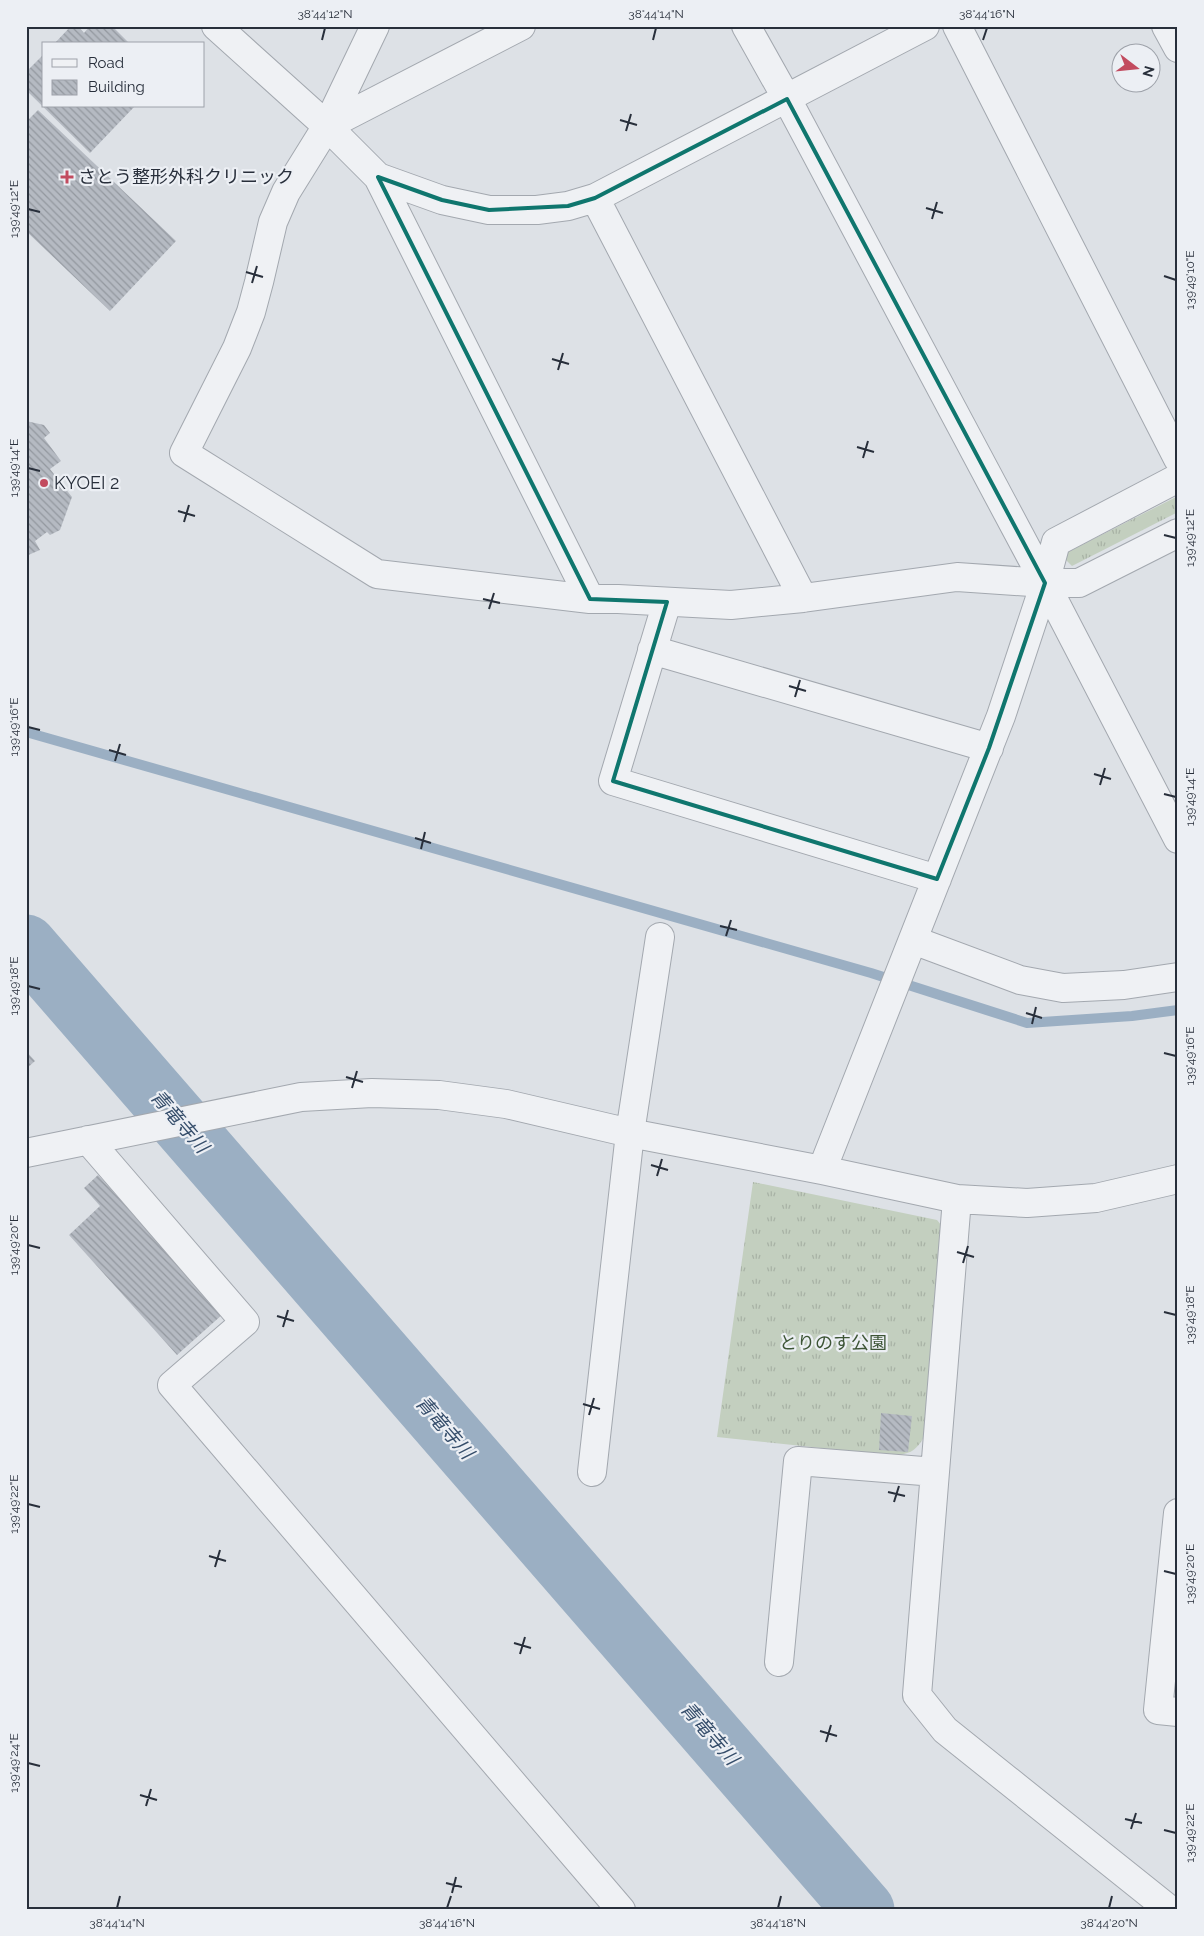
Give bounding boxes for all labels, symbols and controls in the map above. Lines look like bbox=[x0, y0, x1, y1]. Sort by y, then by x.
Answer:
text: 38°44'12"N bbox=[297, 7, 353, 21]
text: 38°44'14"N bbox=[628, 7, 684, 21]
text: 38°44'16"N bbox=[959, 7, 1015, 21]
legend bbox=[42, 42, 205, 108]
north arrow bbox=[1112, 42, 1162, 92]
text: Road bbox=[88, 54, 124, 72]
text: N bbox=[1139, 64, 1158, 79]
text: Building bbox=[88, 78, 145, 96]
place label: さとう整形外科クリニック bbox=[78, 166, 294, 187]
marker: さとう整形外科クリニック bbox=[60, 170, 74, 184]
text: 139°49'12"E bbox=[7, 180, 21, 238]
text: 139°49'10"E bbox=[1183, 250, 1197, 310]
text: 139°49'14"E bbox=[7, 439, 21, 497]
place label: KYOEI 2 bbox=[54, 472, 119, 493]
marker: KYOEI 2 bbox=[38, 477, 50, 489]
text: 139°49'12"E bbox=[1183, 509, 1197, 567]
text: 139°49'16"E bbox=[7, 697, 21, 757]
text: 139°49'14"E bbox=[1183, 768, 1197, 826]
text: 139°49'18"E bbox=[7, 956, 21, 1016]
text: 139°49'16"E bbox=[1183, 1026, 1197, 1086]
water label: 青竜寺川 bbox=[147, 1085, 215, 1158]
text: 139°49'20"E bbox=[7, 1215, 21, 1275]
text: 139°49'18"E bbox=[1183, 1285, 1197, 1345]
park label: とりのす公園 bbox=[779, 1332, 887, 1353]
water label: 青竜寺川 bbox=[412, 1391, 480, 1464]
text: 139°49'22"E bbox=[7, 1474, 21, 1534]
text: 139°49'20"E bbox=[1183, 1544, 1197, 1604]
water label: 青竜寺川 bbox=[677, 1697, 745, 1770]
text: 139°49'24"E bbox=[7, 1733, 21, 1793]
text: 139°49'22"E bbox=[1183, 1803, 1197, 1863]
text: 38°44'14"N bbox=[89, 1916, 145, 1930]
text: 38°44'16"N bbox=[419, 1916, 475, 1930]
text: 38°44'18"N bbox=[750, 1916, 806, 1930]
text: 38°44'20"N bbox=[1080, 1916, 1138, 1930]

